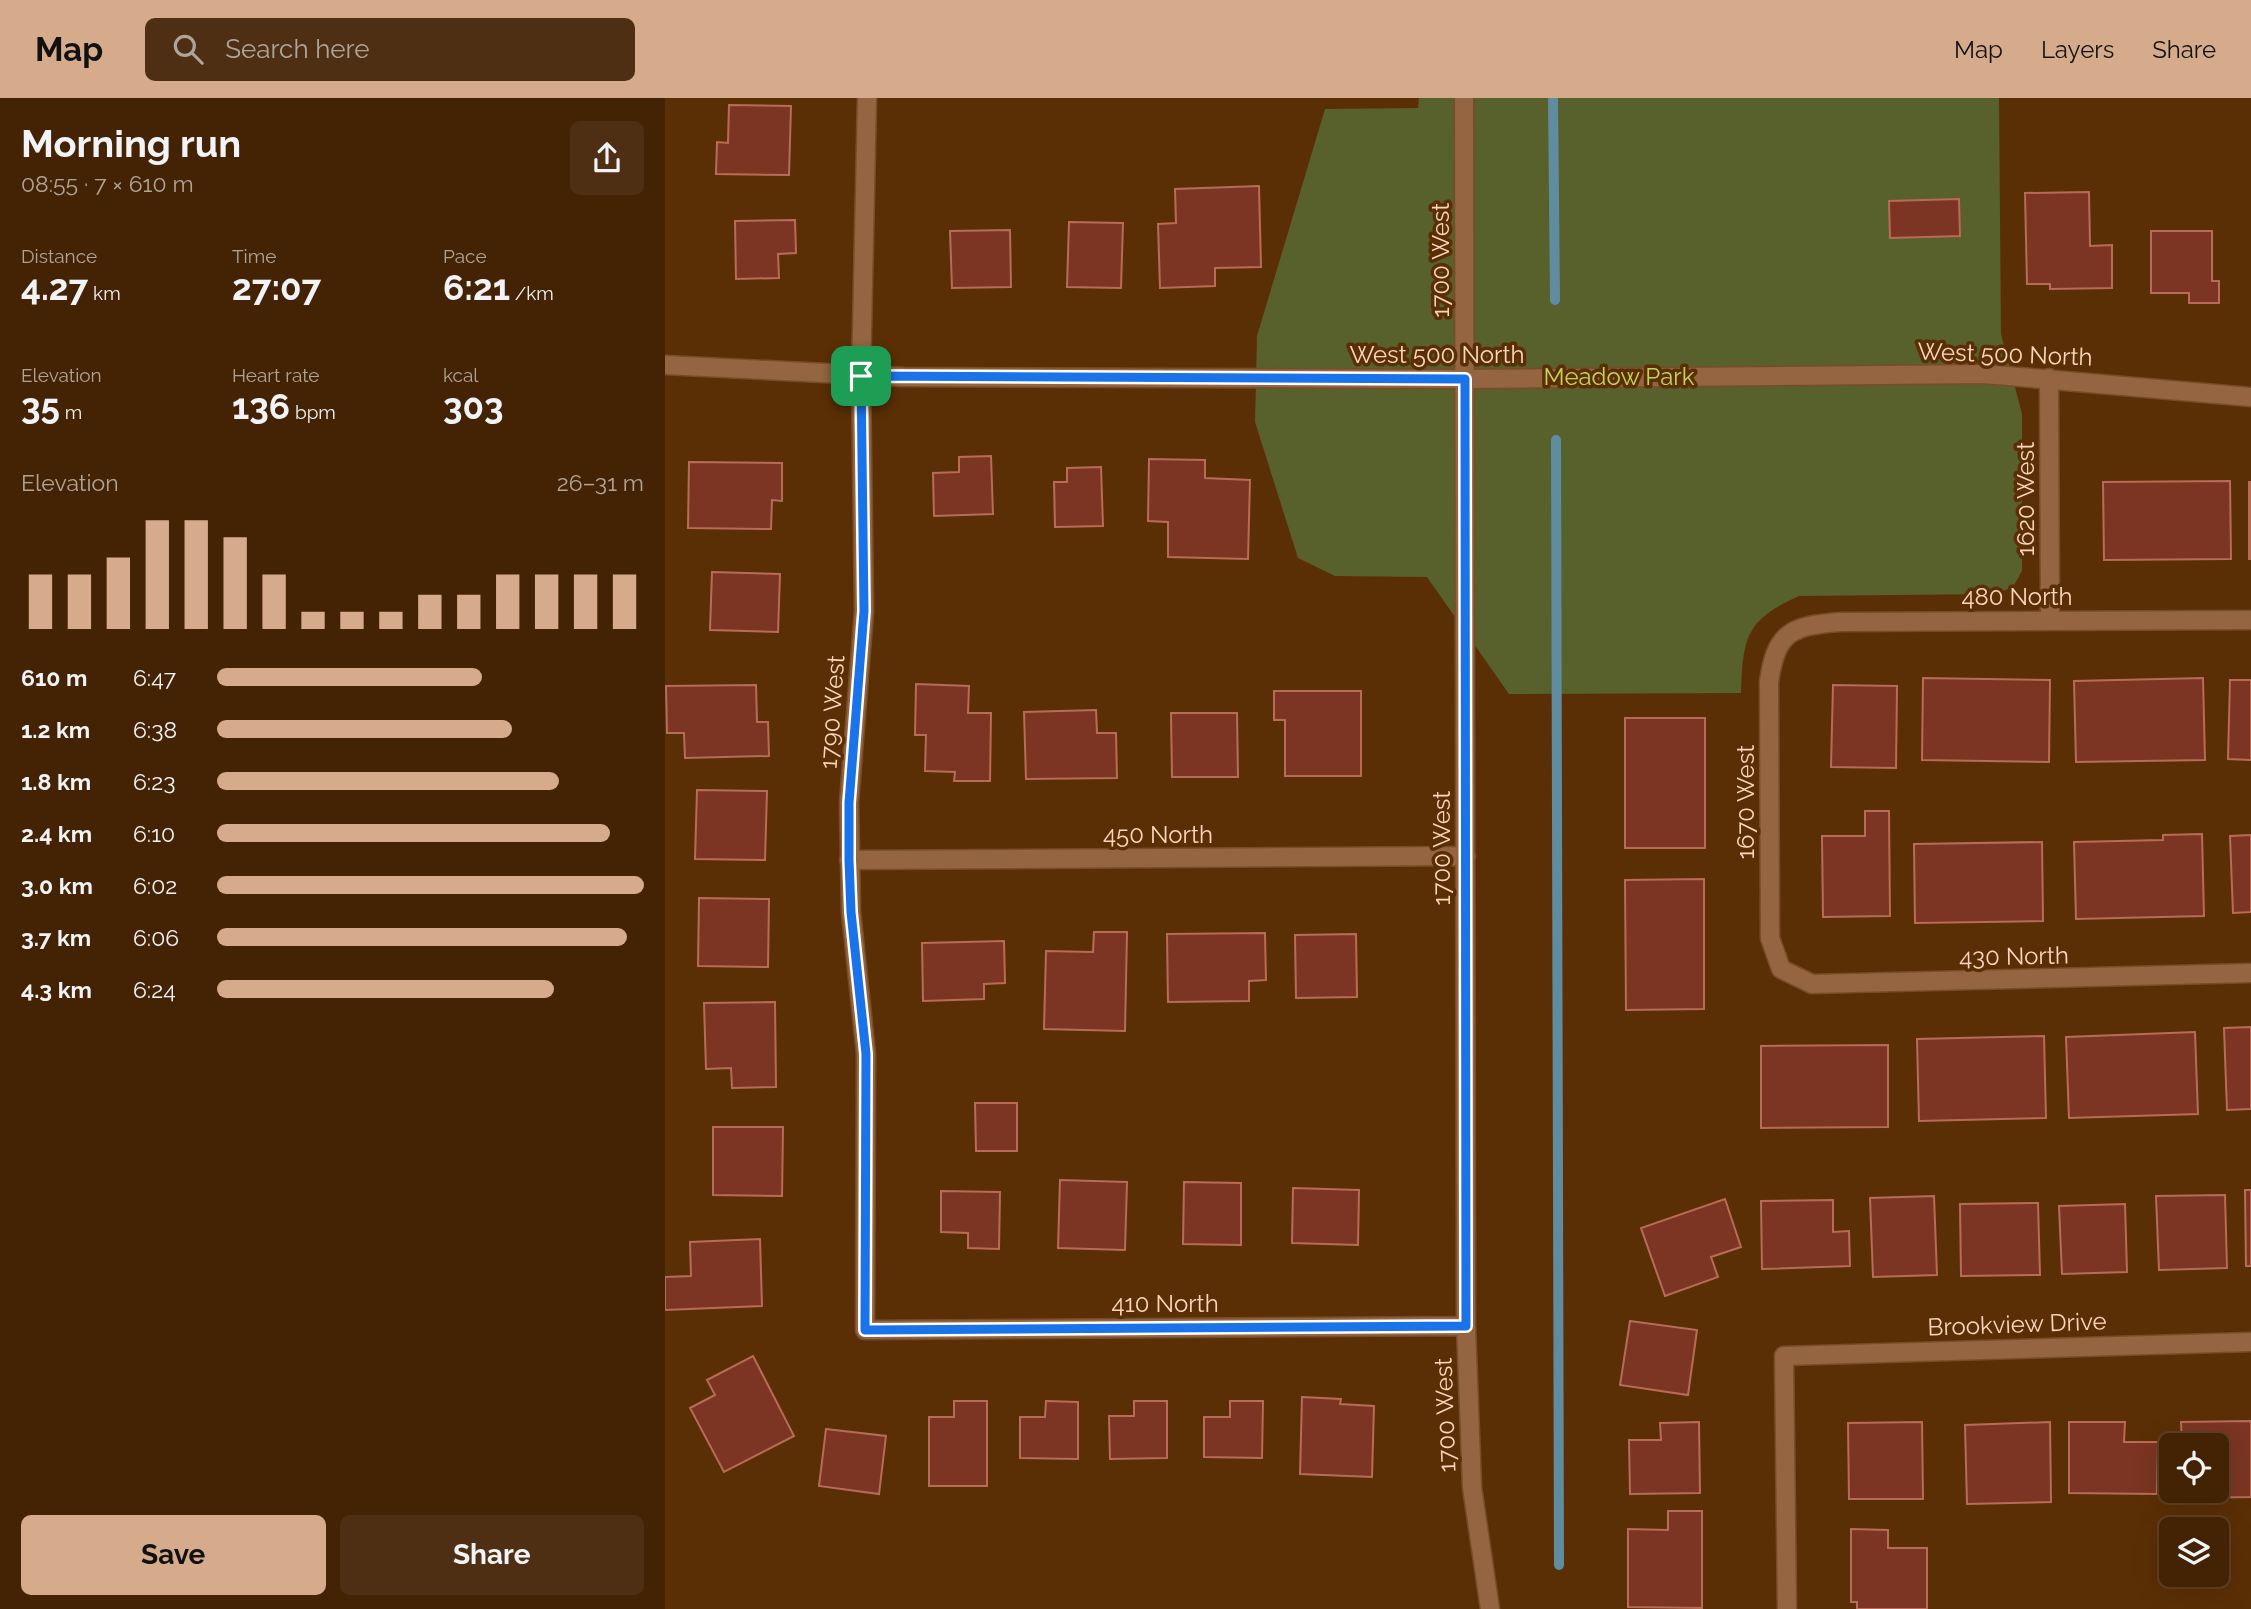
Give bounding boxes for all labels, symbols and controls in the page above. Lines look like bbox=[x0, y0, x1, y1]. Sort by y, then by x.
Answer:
search box bbox=[145, 18, 635, 81]
text: Map bbox=[35, 30, 103, 69]
icon: search bbox=[169, 30, 207, 68]
text: Search here bbox=[225, 34, 370, 64]
text: Map bbox=[1954, 35, 2003, 64]
text: Layers bbox=[2041, 35, 2114, 64]
text: Share bbox=[2152, 35, 2216, 64]
text: Morning run bbox=[21, 121, 241, 166]
button: share bbox=[570, 121, 644, 195]
text: 08:55 · 7 × 610 m bbox=[21, 170, 194, 197]
street label: 1700 West bbox=[1426, 203, 1455, 317]
text: Distance bbox=[21, 245, 97, 267]
text: Time bbox=[232, 245, 276, 267]
text: Pace bbox=[443, 245, 487, 267]
text: 4.27 bbox=[21, 267, 88, 308]
text: 27:07 bbox=[232, 267, 321, 308]
text: 6:21 bbox=[443, 267, 510, 308]
text: km bbox=[88, 282, 121, 304]
text: /km bbox=[510, 282, 554, 304]
street label: West 500 North bbox=[1917, 336, 2093, 372]
street label: West 500 North bbox=[1350, 340, 1524, 369]
pin bbox=[831, 346, 891, 406]
icon: arrive bbox=[842, 357, 880, 395]
park label: Meadow Park bbox=[1544, 362, 1695, 391]
text: Elevation bbox=[21, 364, 102, 386]
text: Heart rate bbox=[232, 364, 320, 386]
text: kcal bbox=[443, 364, 479, 386]
text: 35 bbox=[21, 386, 60, 427]
text: 136 bbox=[232, 386, 290, 427]
text: 303 bbox=[443, 386, 504, 427]
text: m bbox=[60, 401, 82, 423]
text: bpm bbox=[290, 401, 336, 423]
street label: 1620 West bbox=[2011, 442, 2040, 556]
text: Elevation bbox=[21, 469, 119, 496]
text: 26–31 m bbox=[557, 469, 644, 496]
street label: 480 North bbox=[1961, 582, 2073, 611]
street label: 1790 West bbox=[814, 654, 850, 770]
text: 610 m bbox=[21, 664, 87, 691]
text: 6:47 bbox=[133, 664, 176, 691]
text: 1.2 km bbox=[21, 716, 90, 743]
text: 6:38 bbox=[133, 716, 177, 743]
street label: 1670 West bbox=[1731, 745, 1760, 859]
text: 1.8 km bbox=[21, 768, 91, 795]
text: 6:23 bbox=[133, 768, 175, 795]
street label: 1700 West bbox=[1427, 791, 1456, 905]
text: 2.4 km bbox=[21, 820, 92, 847]
text: 6:10 bbox=[133, 820, 175, 847]
street label: 450 North bbox=[1103, 820, 1213, 849]
text: 3.0 km bbox=[21, 872, 93, 899]
text: 6:02 bbox=[133, 872, 177, 899]
text: 3.7 km bbox=[21, 924, 91, 951]
text: 6:06 bbox=[133, 924, 179, 951]
street label: 430 North bbox=[1959, 941, 2069, 971]
text: 4.3 km bbox=[21, 976, 92, 1003]
text: 6:24 bbox=[133, 976, 176, 1003]
street label: 410 North bbox=[1111, 1289, 1219, 1318]
street label: Brookview Drive bbox=[1927, 1306, 2107, 1342]
street label: 1700 West bbox=[1429, 1357, 1461, 1473]
map controls bbox=[2159, 1433, 2229, 1587]
button: locate bbox=[2159, 1433, 2229, 1503]
button: Save bbox=[21, 1515, 326, 1595]
button: Share bbox=[340, 1515, 644, 1595]
button: layers bbox=[2159, 1517, 2229, 1587]

